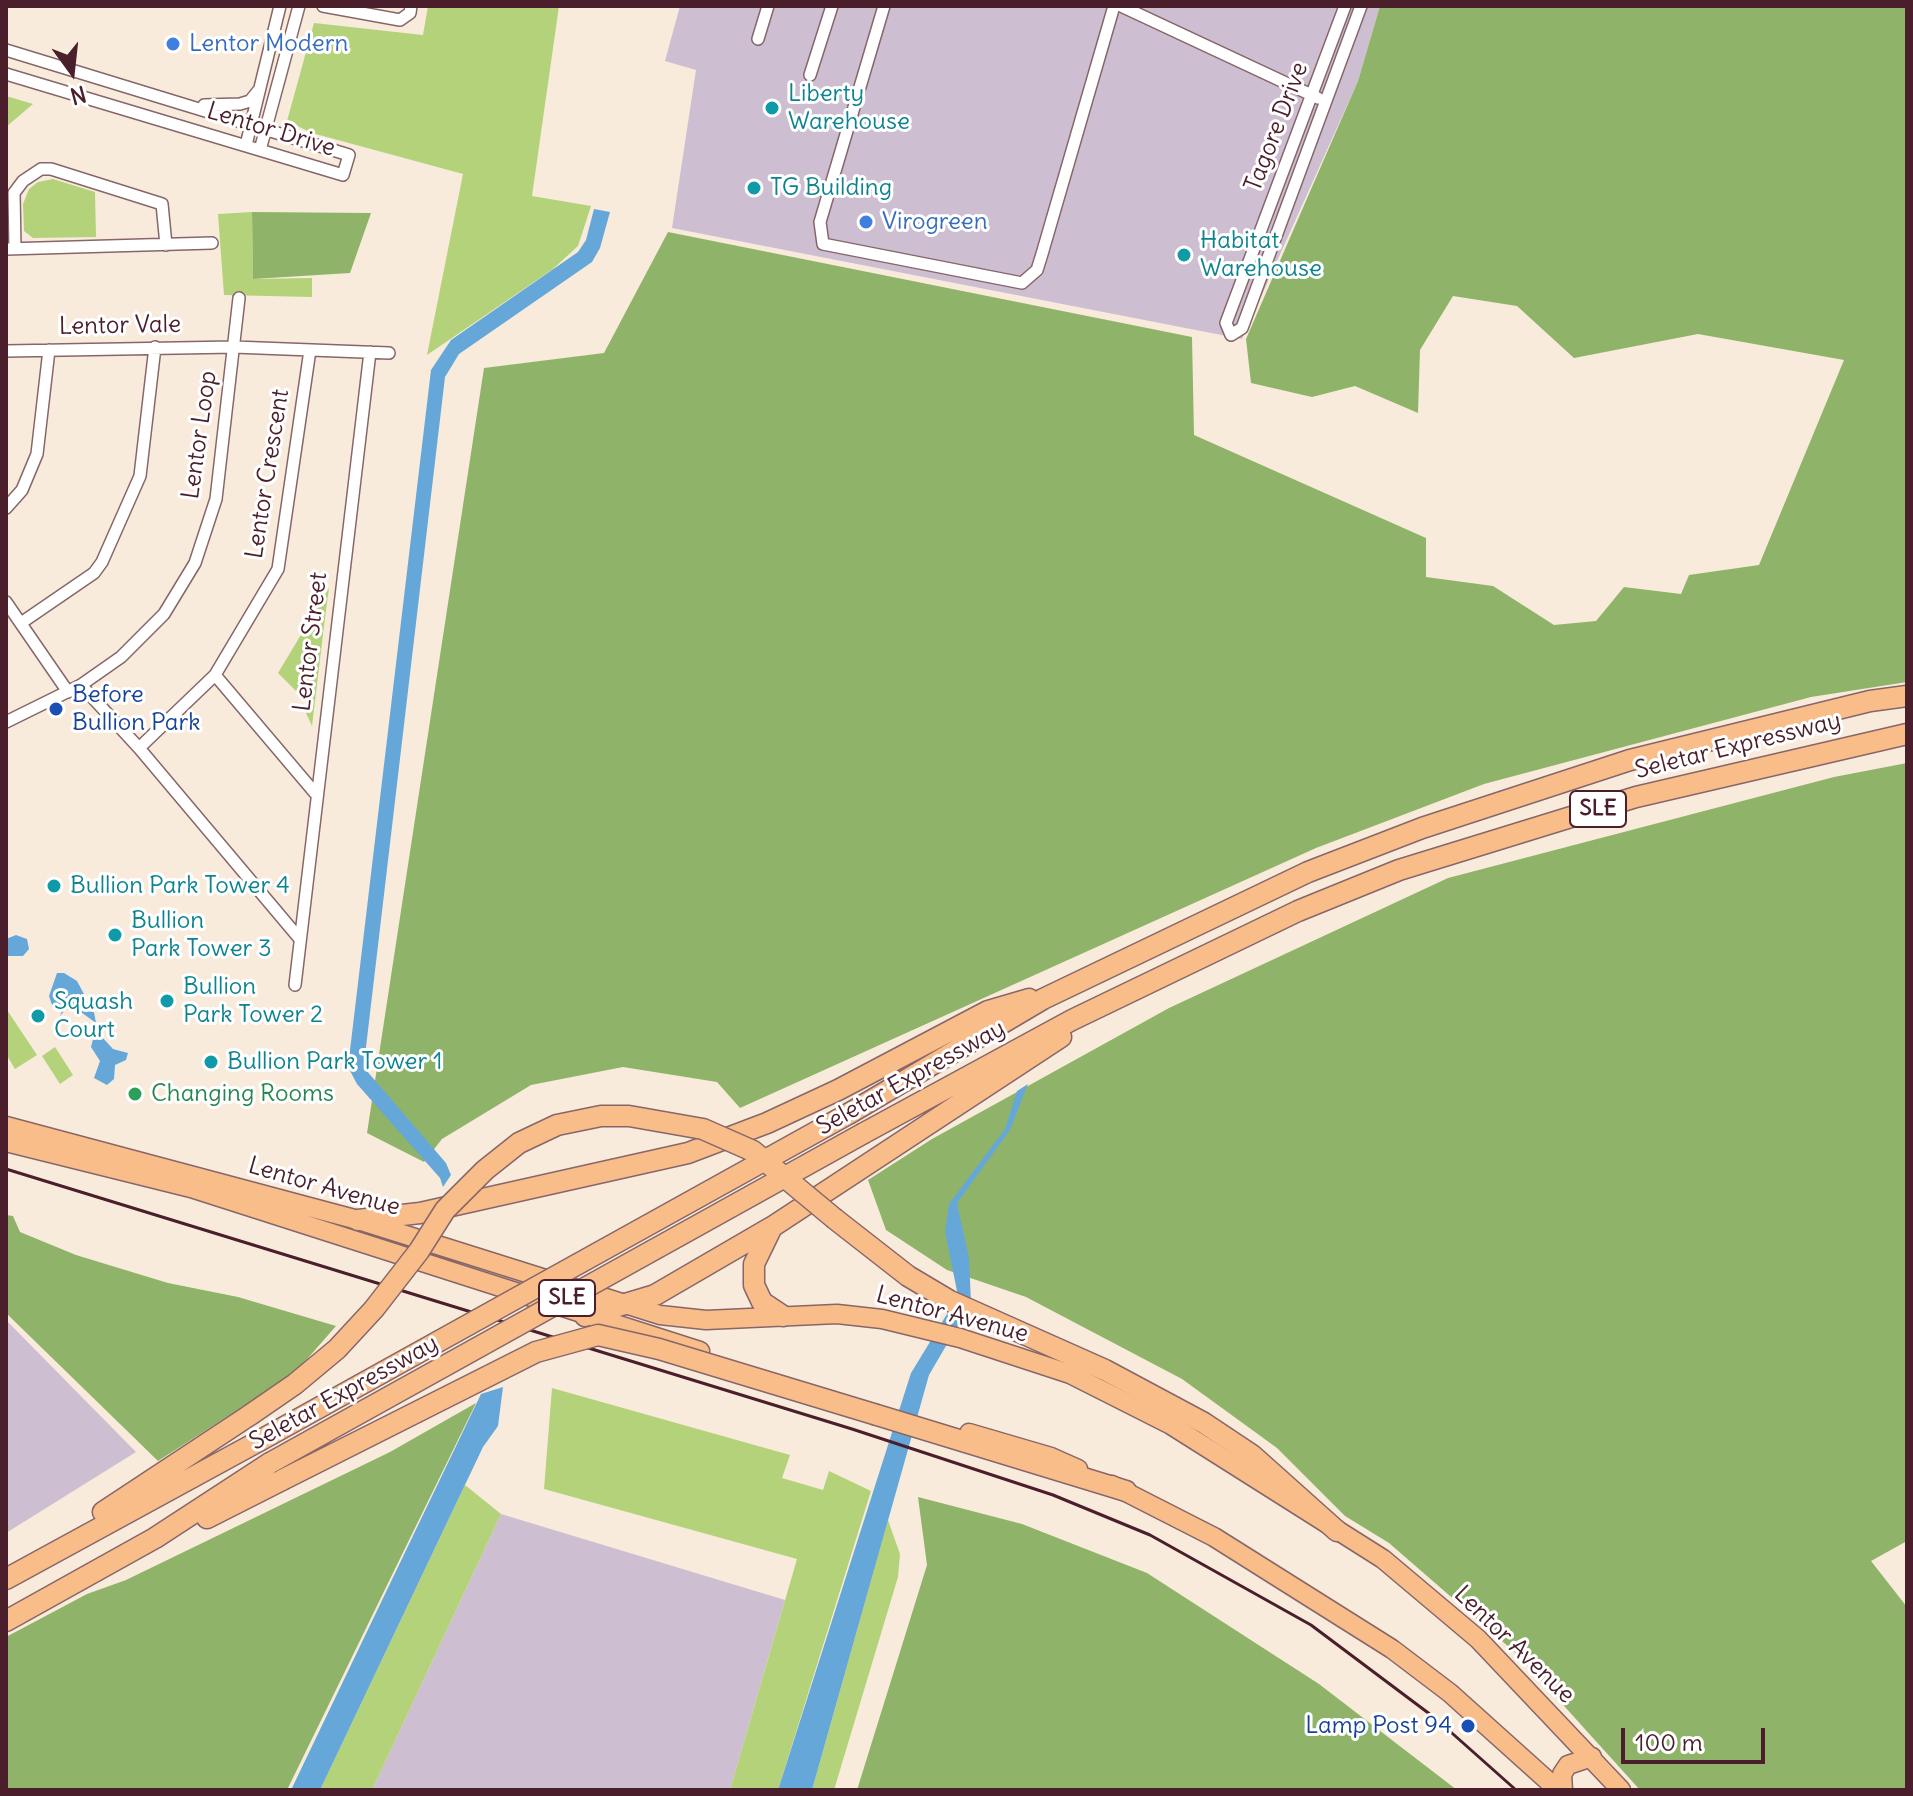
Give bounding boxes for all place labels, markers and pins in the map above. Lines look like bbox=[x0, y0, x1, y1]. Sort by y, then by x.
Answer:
place label: Lentor Modern bbox=[189, 30, 348, 58]
marker: Lentor Modern bbox=[164, 35, 182, 53]
place label: Liberty Warehouse bbox=[788, 80, 910, 136]
marker: Liberty Warehouse bbox=[763, 99, 781, 117]
place label: TG Building bbox=[770, 174, 892, 202]
marker: TG Building bbox=[745, 179, 763, 197]
place label: Virogreen bbox=[882, 208, 988, 236]
marker: Virogreen bbox=[857, 213, 875, 231]
place label: Habitat Warehouse bbox=[1200, 227, 1322, 283]
marker: Habitat Warehouse bbox=[1175, 246, 1193, 264]
place label: Before Bullion Park bbox=[72, 681, 201, 737]
marker: Before Bullion Park bbox=[47, 700, 65, 718]
place label: Bullion Park Tower 4 bbox=[70, 872, 290, 900]
marker: Bullion Park Tower 4 bbox=[45, 877, 63, 895]
place label: Bullion Park Tower 3 bbox=[131, 907, 272, 963]
marker: Bullion Park Tower 3 bbox=[106, 926, 124, 944]
place label: Bullion Park Tower 2 bbox=[183, 973, 323, 1029]
place label: Squash Court bbox=[54, 988, 133, 1044]
marker: Bullion Park Tower 2 bbox=[158, 992, 176, 1010]
marker: Squash Court bbox=[29, 1007, 47, 1025]
place label: Bullion Park Tower 1 bbox=[227, 1048, 443, 1076]
marker: Bullion Park Tower 1 bbox=[202, 1053, 220, 1071]
place label: Changing Rooms bbox=[151, 1080, 334, 1108]
marker: Changing Rooms bbox=[126, 1085, 144, 1103]
place label: Lamp Post 94 bbox=[1305, 1712, 1452, 1740]
marker: Lamp Post 94 bbox=[1459, 1717, 1477, 1735]

